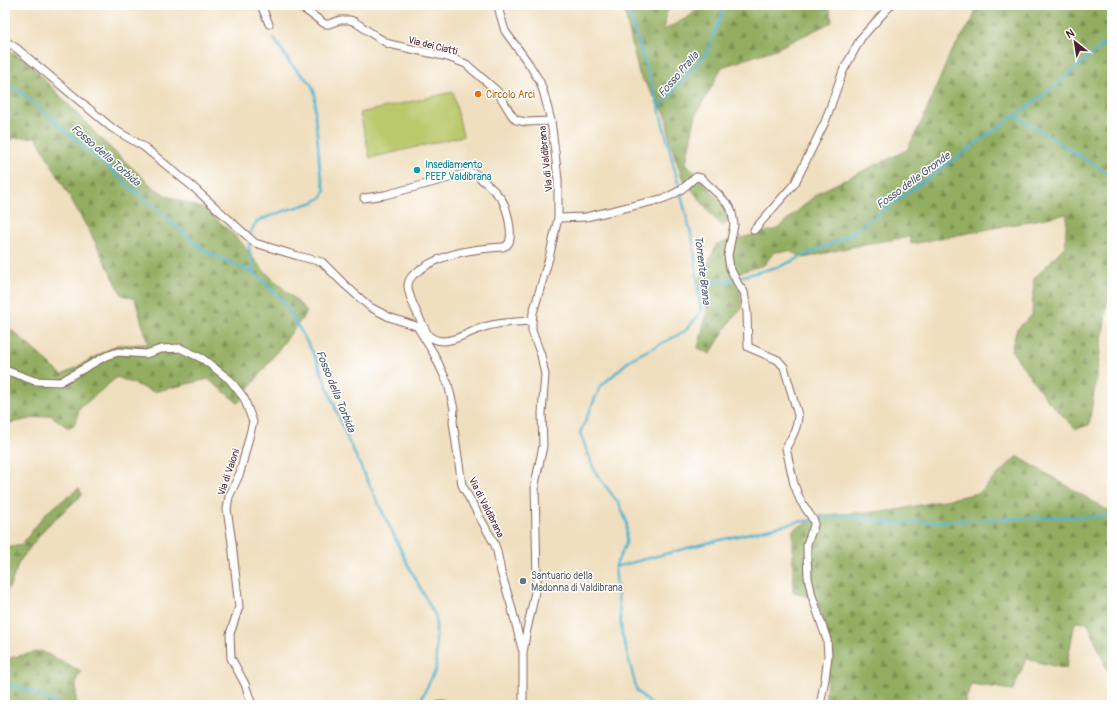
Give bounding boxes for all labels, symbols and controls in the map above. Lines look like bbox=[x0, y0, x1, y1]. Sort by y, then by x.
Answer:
north arrow bbox=[1055, 22, 1095, 62]
text: N bbox=[1064, 26, 1077, 41]
street label: Via dei Ciatti bbox=[407, 34, 459, 58]
water label: Fosso Pralla bbox=[655, 49, 702, 99]
marker: Circolo Arci bbox=[473, 89, 483, 99]
place label: Circolo Arci bbox=[486, 89, 535, 101]
water label: Fosso della Torbida bbox=[69, 122, 143, 189]
street label: Via di Valdibrana bbox=[537, 125, 555, 192]
water label: Fosso delle Gronde bbox=[874, 148, 954, 212]
place label: Insediamento PEEP Valdibrana bbox=[425, 159, 492, 183]
marker: Insediamento PEEP Valdibrana bbox=[412, 165, 422, 175]
water label: Torrente Brana bbox=[692, 235, 713, 306]
water label: Fosso della Torbida bbox=[313, 348, 358, 435]
street label: Via di Vaioni bbox=[215, 447, 243, 497]
street label: Via di Valdibrana bbox=[466, 475, 507, 540]
place label: Santuario della Madonna di Valdibrana bbox=[531, 570, 623, 594]
marker: Santuario della Madonna di Valdibrana bbox=[518, 576, 528, 586]

